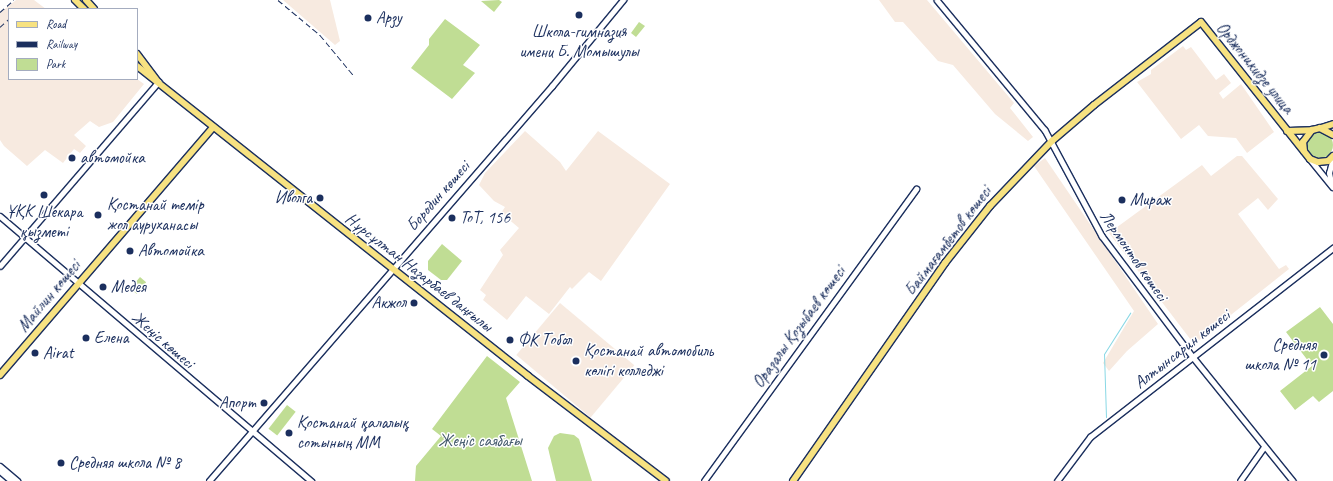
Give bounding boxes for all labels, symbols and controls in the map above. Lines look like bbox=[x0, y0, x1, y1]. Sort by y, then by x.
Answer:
legend bbox=[8, 8, 138, 80]
place label: Арзу bbox=[376, 8, 402, 28]
marker: Школа-гимназия имени Б. Момышулы bbox=[574, 10, 584, 20]
marker: Арзу bbox=[363, 13, 373, 23]
text: Road bbox=[46, 16, 66, 32]
street label: Орджоникидзе улица bbox=[1211, 18, 1299, 118]
place label: Школа-гимназия имени Б. Момышулы bbox=[519, 22, 639, 62]
text: Railway bbox=[46, 36, 77, 52]
text: Park bbox=[46, 56, 65, 72]
place label: автомойка bbox=[80, 148, 145, 168]
marker: автомойка bbox=[67, 153, 77, 163]
street label: Бородин көшесі bbox=[402, 157, 474, 235]
street label: Баймағамбетов көшесі bbox=[900, 182, 996, 300]
place label: Иволга bbox=[275, 188, 312, 208]
marker: ҰҚК Шекара қызметі bbox=[39, 190, 49, 200]
place label: Мираж bbox=[1130, 190, 1170, 210]
marker: Иволга bbox=[315, 193, 325, 203]
place label: Қостанай темір жол ауруханасы bbox=[107, 195, 204, 235]
marker: Мираж bbox=[1117, 195, 1127, 205]
place label: ҰҚК Шекара қызметі bbox=[6, 202, 82, 242]
street label: Лермонтов көшесі bbox=[1095, 207, 1173, 305]
street label: Нұрсұлтан Назарбаев даңғылы bbox=[341, 208, 497, 336]
place label: ТоТ, 156 bbox=[460, 208, 510, 228]
marker: Қостанай темір жол ауруханасы bbox=[92, 209, 104, 221]
marker: ТоТ, 156 bbox=[447, 213, 457, 223]
place label: Автомойка bbox=[138, 241, 204, 261]
marker: Автомойка bbox=[125, 246, 135, 256]
street label: Майлин көшесі bbox=[13, 256, 85, 336]
street label: Оразалы Қозыбаев көшесі bbox=[748, 262, 850, 392]
place label: Медея bbox=[111, 277, 146, 297]
marker: Медея bbox=[98, 282, 108, 292]
place label: Акжол bbox=[372, 293, 406, 313]
marker: Акжол bbox=[409, 298, 419, 308]
street label: Алтынсарин көшесі bbox=[1130, 305, 1234, 393]
street label: Жеңіс көшесі bbox=[127, 307, 199, 373]
place label: Елена bbox=[94, 328, 128, 348]
place label: ФК Тобол bbox=[518, 330, 569, 350]
marker: Елена bbox=[81, 333, 91, 343]
marker: ФК Тобол bbox=[505, 335, 515, 345]
place label: Средняя школа № 11 bbox=[1244, 335, 1316, 375]
place label: Қостанай автомобиль көлігі колледжі bbox=[584, 341, 713, 381]
place label: Airat bbox=[43, 343, 73, 363]
marker: Airat bbox=[30, 348, 40, 358]
marker: Средняя школа № 11 bbox=[1319, 350, 1329, 360]
marker: Қостанай автомобиль көлігі колледжі bbox=[571, 356, 581, 366]
place label: Апорт bbox=[219, 393, 256, 413]
marker: Апорт bbox=[259, 398, 269, 408]
place label: Қостанай қалалық сотының ММ bbox=[297, 413, 408, 453]
marker: Қостанай қалалық сотының ММ bbox=[284, 428, 294, 438]
park label: Жеңіс саябағы bbox=[438, 431, 522, 451]
place label: Средняя школа № 8 bbox=[69, 453, 181, 473]
marker: Средняя школа № 8 bbox=[56, 458, 66, 468]

